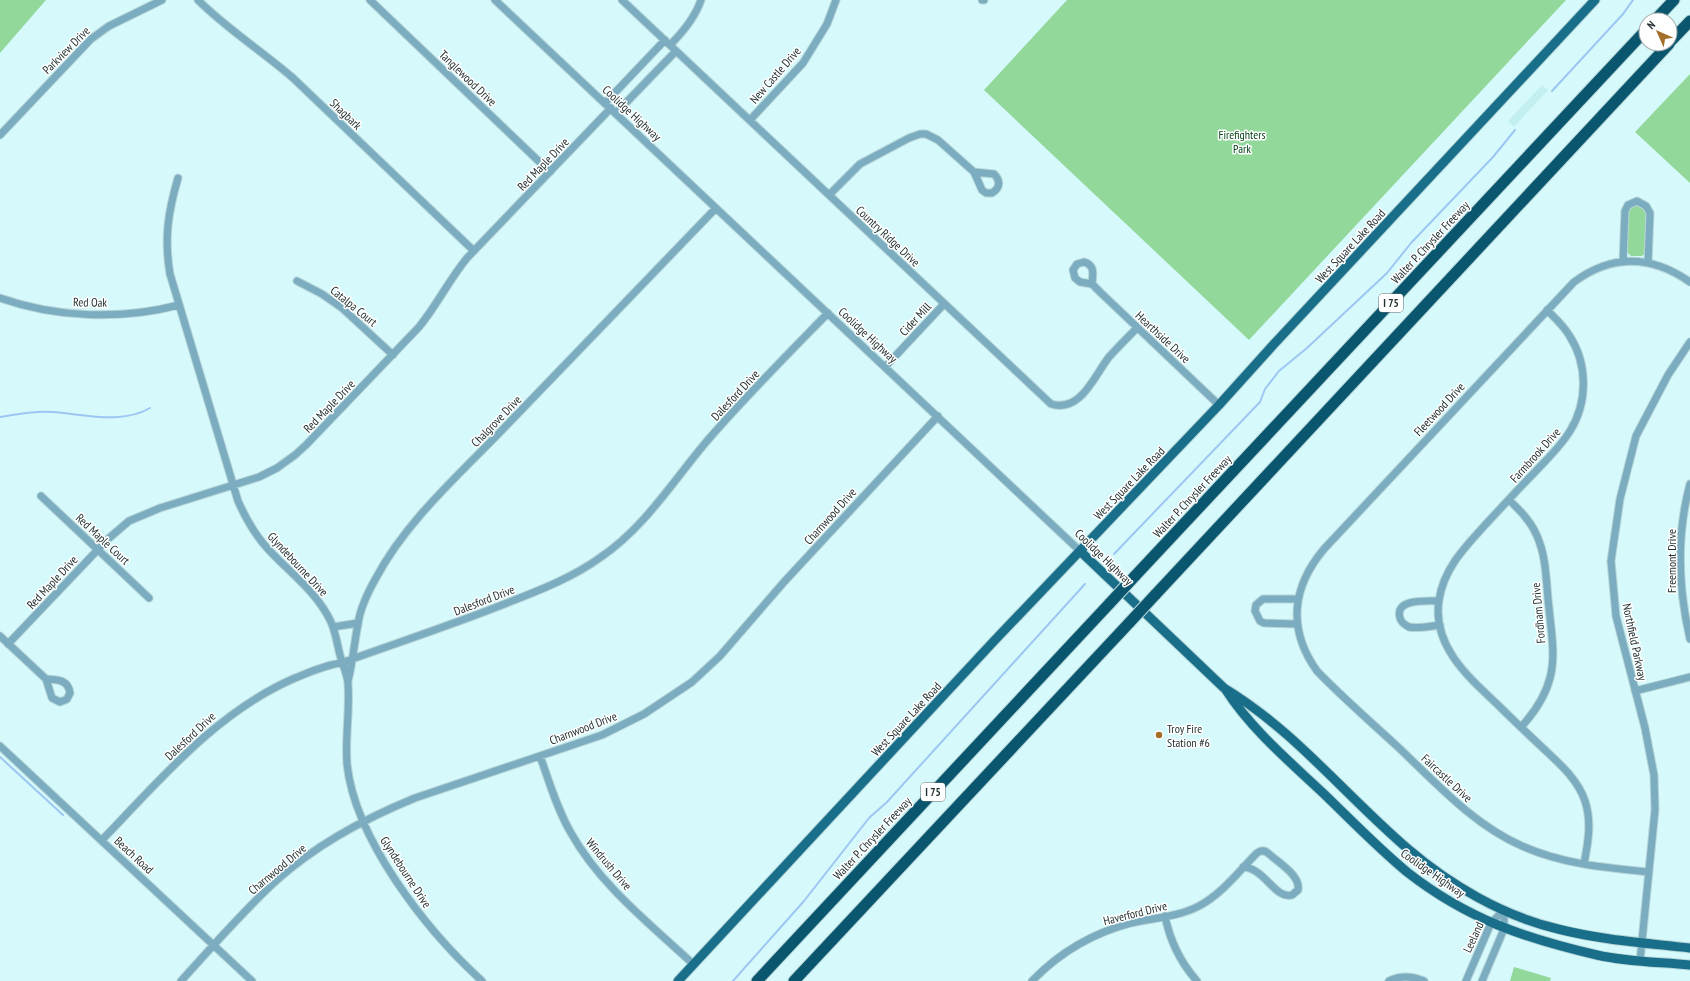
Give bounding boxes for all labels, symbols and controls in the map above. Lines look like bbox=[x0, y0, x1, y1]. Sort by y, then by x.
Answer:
north arrow bbox=[1638, 12, 1678, 52]
text: N bbox=[1644, 18, 1658, 32]
street label: Parkview Drive bbox=[39, 23, 93, 77]
street label: New Castle Drive bbox=[746, 44, 804, 106]
street label: Tanglewood Drive bbox=[436, 47, 500, 109]
street label: Coolidge Highway bbox=[600, 82, 665, 144]
street label: Shagbark bbox=[327, 95, 365, 133]
park label: Firefighters Park bbox=[1218, 127, 1266, 156]
street label: Red Maple Drive bbox=[514, 134, 572, 194]
street label: Walter P. Chrysler Freeway bbox=[1388, 197, 1473, 287]
street label: Country Ridge Drive bbox=[853, 202, 923, 270]
street label: West Square Lake Road bbox=[1312, 206, 1388, 286]
street label: Catalpa Court bbox=[328, 283, 381, 330]
street label: Red Oak bbox=[73, 294, 107, 310]
road number: I 75 bbox=[1379, 294, 1403, 312]
street label: Cider Mill bbox=[896, 299, 934, 339]
street label: Coolidge Highway bbox=[836, 304, 901, 366]
street label: Hearthside Drive bbox=[1132, 308, 1194, 366]
street label: Dalesford Drive bbox=[708, 366, 762, 423]
street label: Red Maple Drive bbox=[300, 376, 358, 436]
street label: Fleetwood Drive bbox=[1410, 379, 1468, 439]
street label: Chalgrove Drive bbox=[468, 392, 524, 450]
street label: Farmbrook Drive bbox=[1507, 425, 1563, 485]
street label: West Square Lake Road bbox=[1090, 443, 1168, 523]
street label: Walter P. Chrysler Freeway bbox=[1150, 451, 1235, 541]
street label: Charnwood Drive bbox=[801, 485, 859, 547]
street label: Red Maple Court bbox=[73, 510, 134, 568]
street label: Coolidge Highway bbox=[1072, 526, 1136, 589]
street label: Glyndebourne Drive bbox=[265, 529, 332, 599]
street label: Freemont Drive bbox=[1664, 529, 1679, 593]
street label: Red Maple Drive bbox=[23, 552, 81, 612]
street label: Dalesford Drive bbox=[451, 582, 517, 618]
street label: Fordham Drive bbox=[1528, 582, 1548, 644]
street label: Northfield Parkway bbox=[1619, 602, 1651, 683]
street label: West Square Lake Road bbox=[868, 679, 944, 759]
street label: Charnwood Drive bbox=[547, 708, 619, 748]
street label: Dalesford Drive bbox=[162, 709, 219, 763]
place label: Troy Fire Station #6 bbox=[1167, 721, 1210, 750]
marker: Troy Fire Station #6 bbox=[1154, 730, 1164, 740]
street label: Faircastle Drive bbox=[1418, 751, 1476, 805]
road number: I 75 bbox=[921, 783, 945, 801]
street label: Walter P. Chrysler Freeway bbox=[830, 793, 915, 883]
street label: Beach Road bbox=[111, 833, 157, 877]
street label: Glyndebourne Drive bbox=[377, 833, 435, 911]
street label: Windrush Drive bbox=[583, 835, 635, 893]
street label: Charnwood Drive bbox=[245, 840, 309, 898]
street label: Coolidge Highway bbox=[1398, 845, 1468, 901]
street label: Haverford Drive bbox=[1102, 898, 1168, 928]
street label: Leeland bbox=[1459, 919, 1487, 955]

